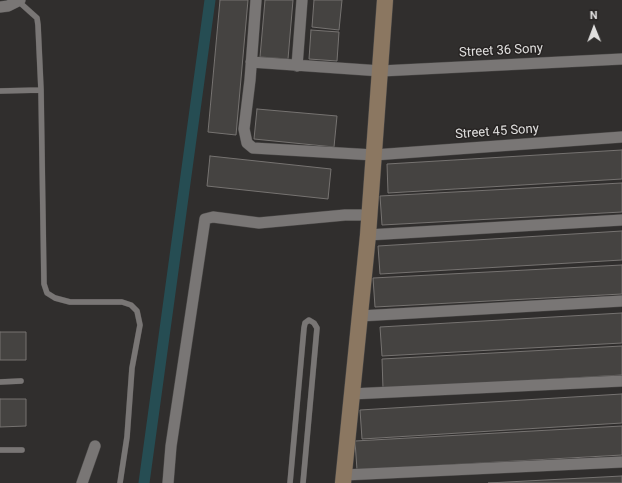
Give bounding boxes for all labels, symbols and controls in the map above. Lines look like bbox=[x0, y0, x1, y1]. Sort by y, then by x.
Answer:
north arrow bbox=[574, 8, 614, 48]
text: N bbox=[590, 9, 598, 22]
street label: Street 36 Sony bbox=[459, 41, 543, 61]
street label: Street 45 Sony bbox=[455, 121, 539, 143]

